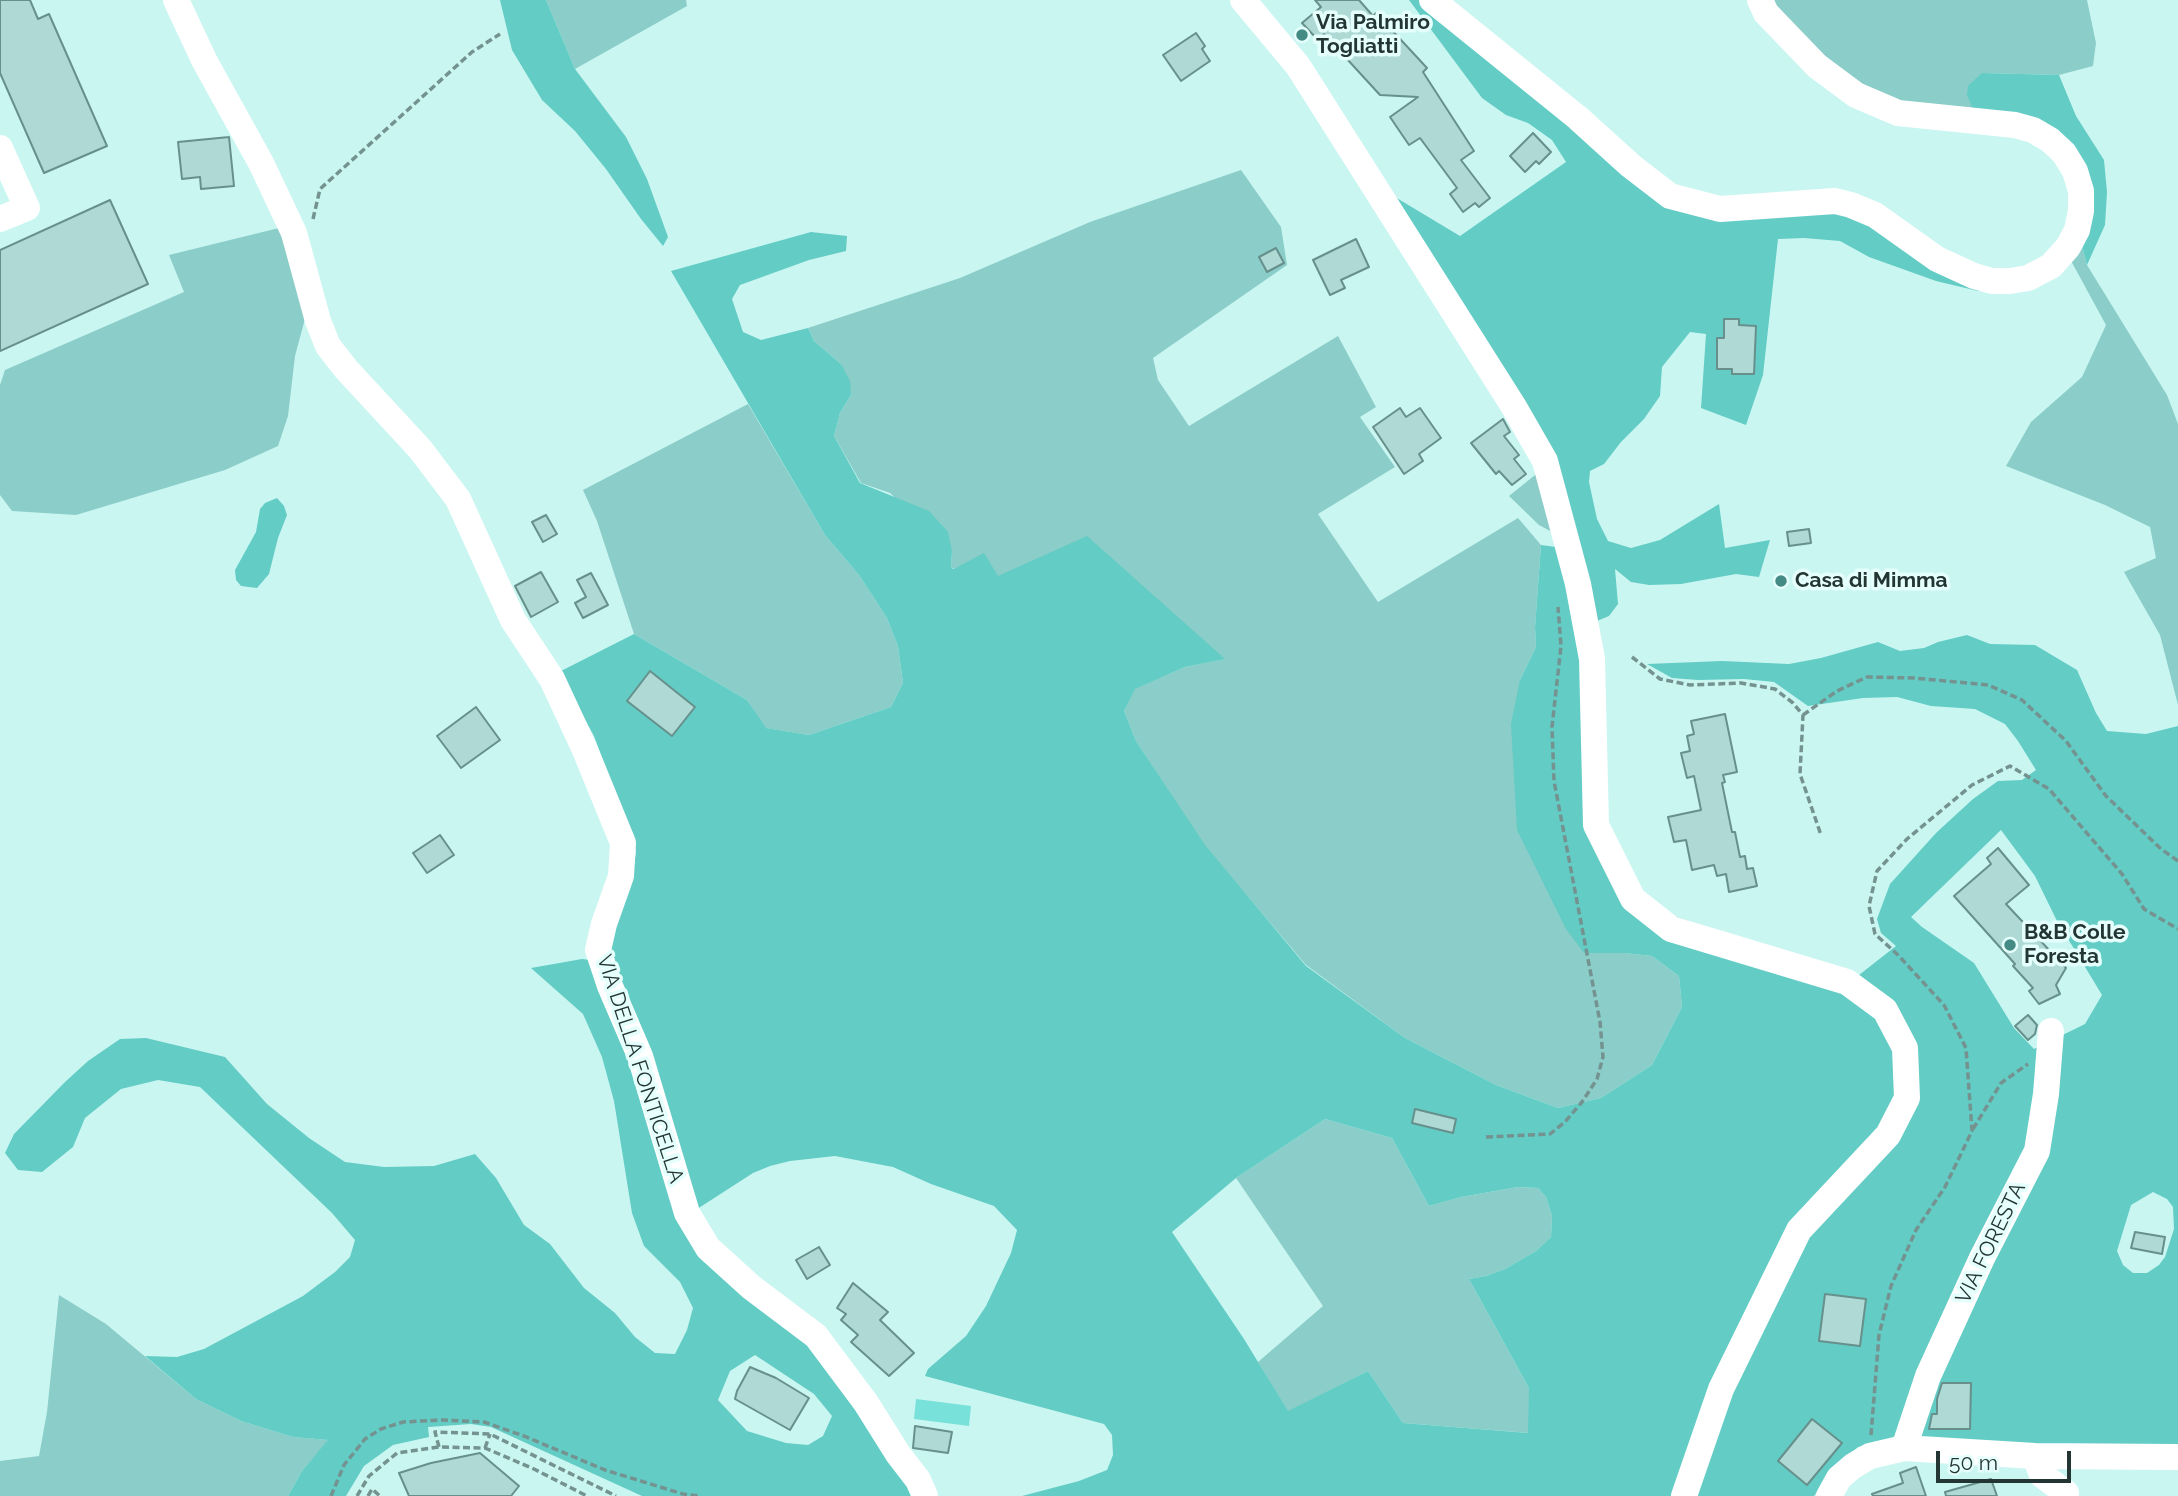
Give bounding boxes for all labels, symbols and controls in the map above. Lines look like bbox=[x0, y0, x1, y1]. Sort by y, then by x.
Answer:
place label: Via Palmiro Togliatti bbox=[1316, 10, 1430, 60]
marker: Via Palmiro Togliatti bbox=[1294, 27, 1310, 43]
place label: Casa di Mimma bbox=[1795, 568, 1948, 594]
marker: Casa di Mimma bbox=[1773, 573, 1789, 589]
place label: B&B Colle Foresta bbox=[2024, 920, 2126, 970]
marker: B&B Colle Foresta bbox=[2002, 937, 2018, 953]
street label: VIA DELLA FONTICELLA bbox=[591, 952, 689, 1186]
street label: VIA FORESTA bbox=[1951, 1178, 2031, 1308]
scale bar bbox=[1940, 1436, 2075, 1480]
text: 50 m bbox=[1949, 1450, 1998, 1475]

